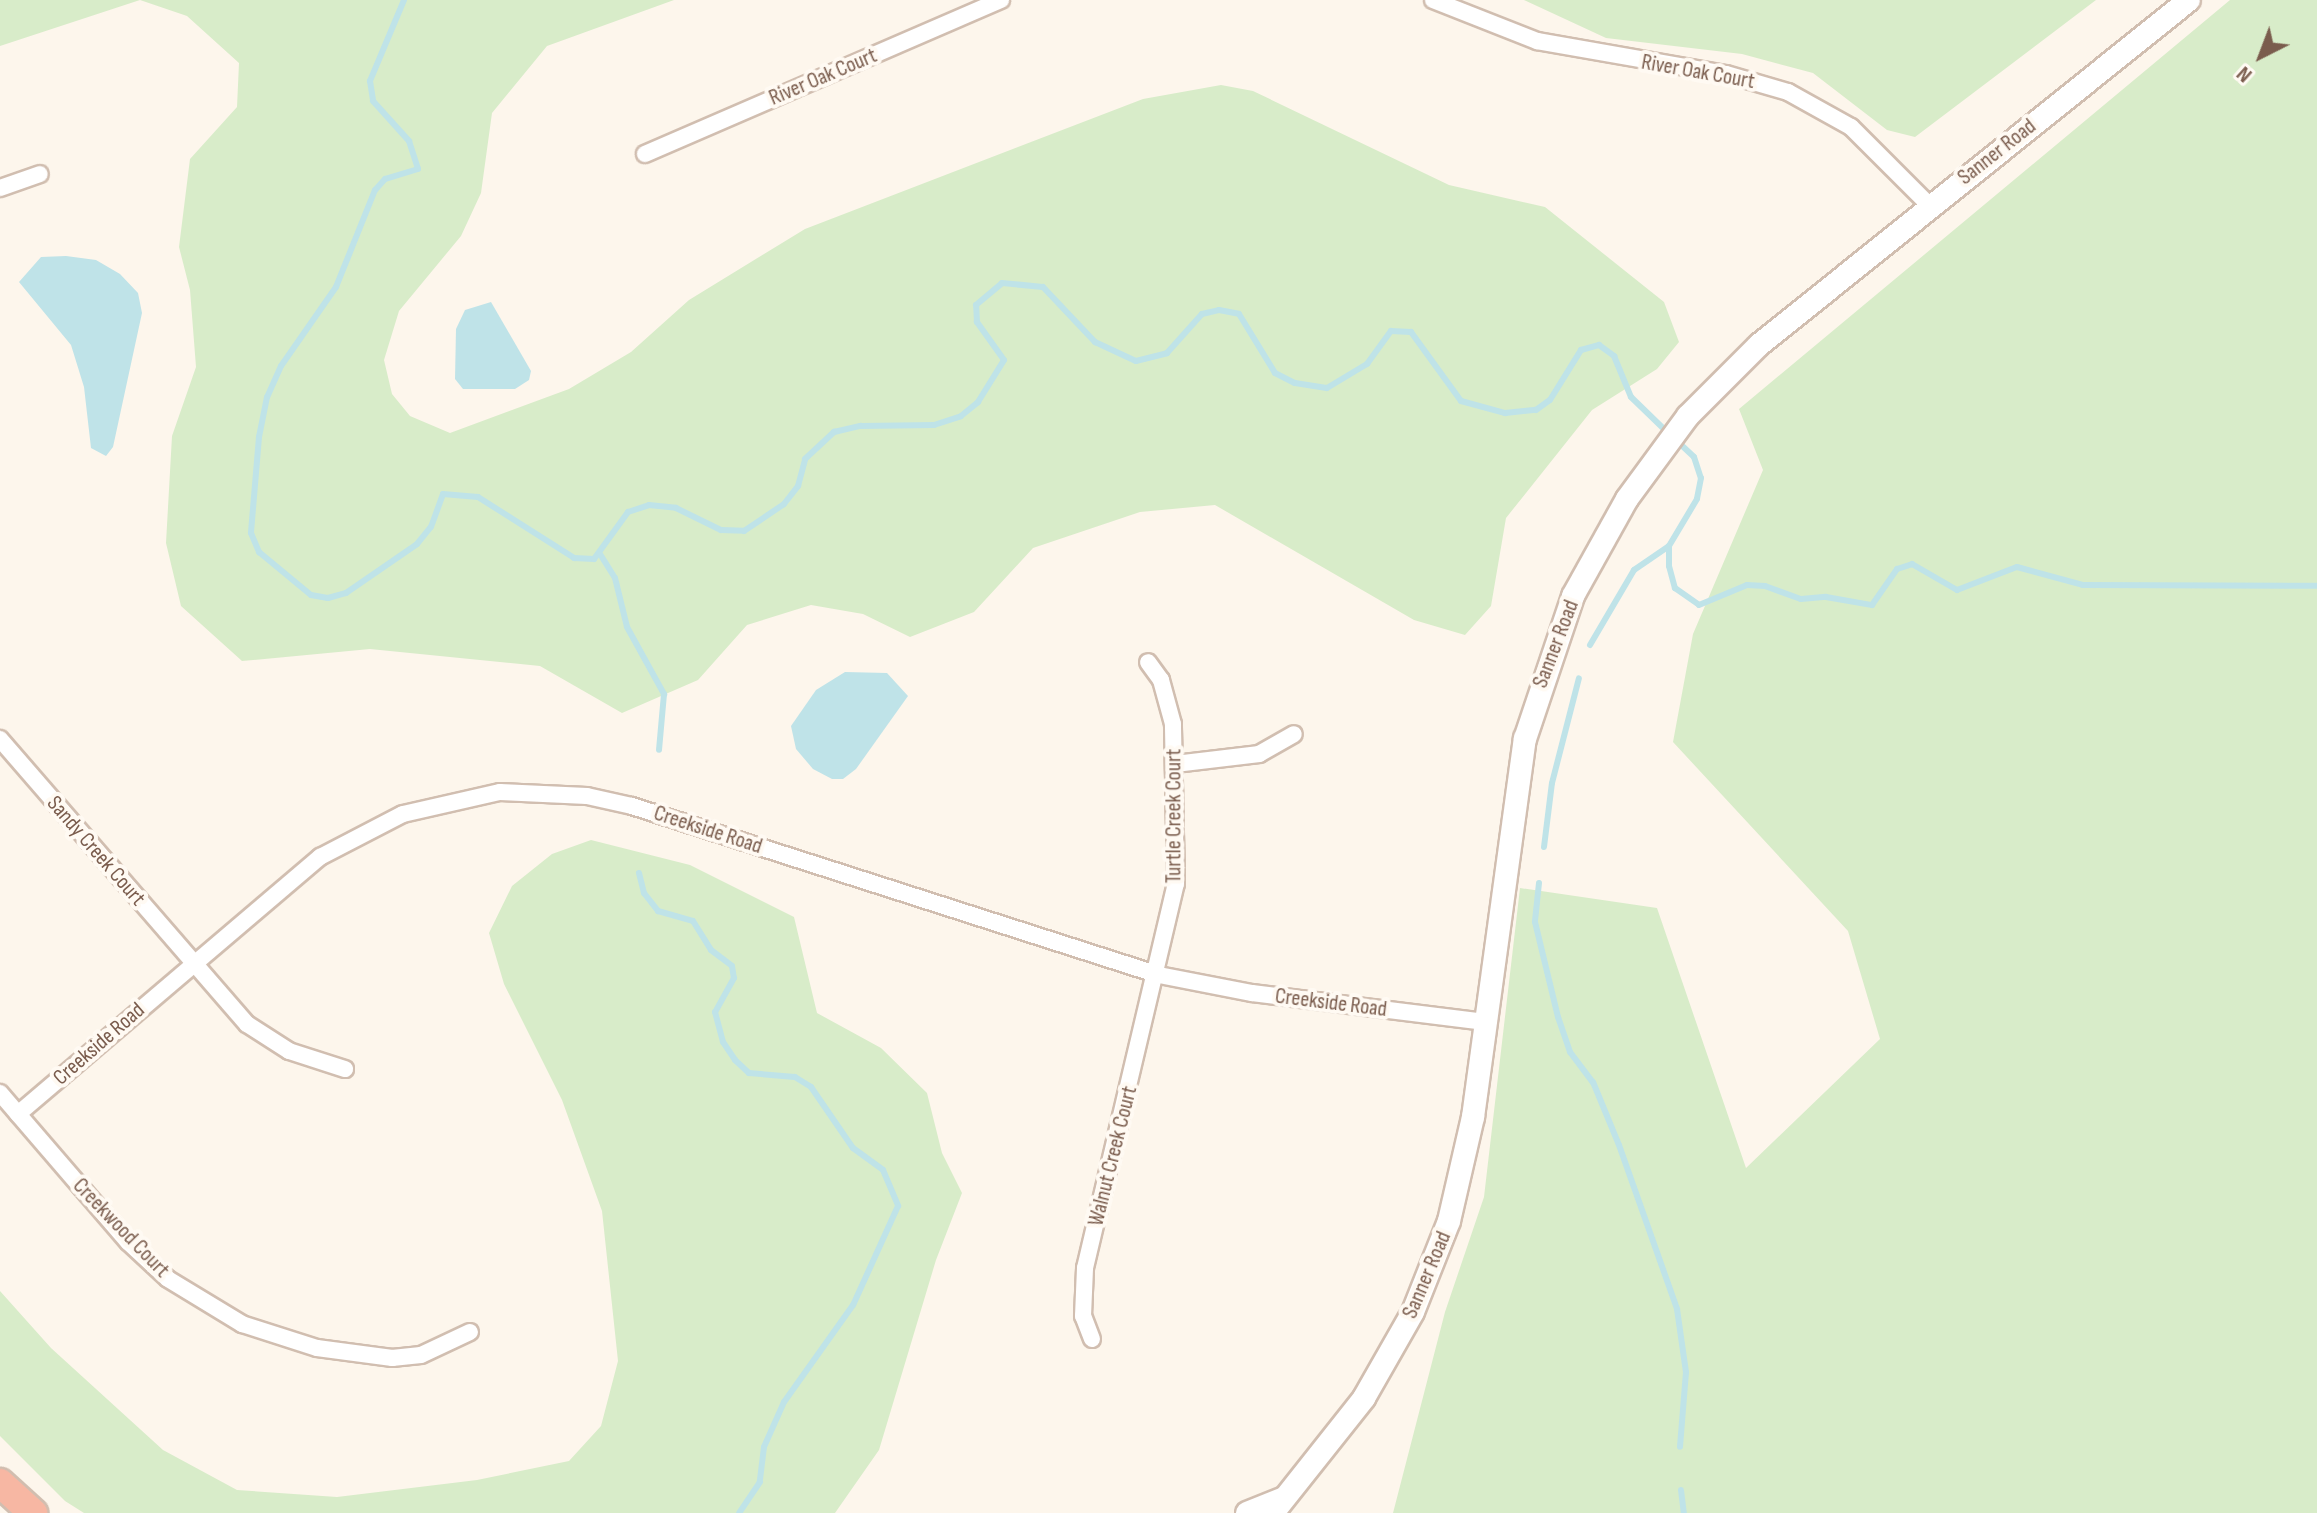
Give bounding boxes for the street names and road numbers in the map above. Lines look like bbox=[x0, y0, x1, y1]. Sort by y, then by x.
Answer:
street label: River Oak Court bbox=[765, 43, 881, 111]
street label: River Oak Court bbox=[1639, 49, 1757, 95]
street label: Sanner Road bbox=[1953, 113, 2041, 191]
street label: Sanner Road bbox=[1527, 596, 1585, 692]
street label: Turtle Creek Court bbox=[1161, 749, 1187, 883]
street label: Sandy Creek Court bbox=[41, 791, 151, 911]
street label: Creekside Road bbox=[650, 800, 766, 860]
street label: Creekside Road bbox=[1274, 983, 1388, 1023]
street label: Creekside Road bbox=[48, 997, 150, 1091]
street label: Walnut Creek Court bbox=[1083, 1083, 1143, 1229]
street label: Creekwood Court bbox=[67, 1173, 175, 1283]
street label: Sanner Road bbox=[1397, 1227, 1457, 1323]

